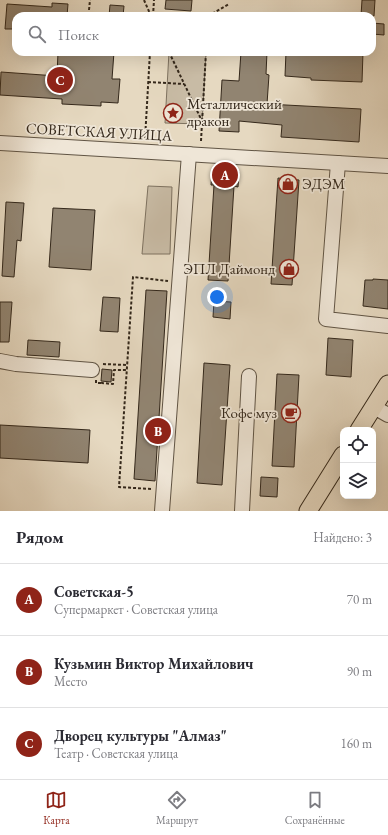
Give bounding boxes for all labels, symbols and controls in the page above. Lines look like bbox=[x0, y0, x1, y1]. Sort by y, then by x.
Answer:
search box bbox=[12, 12, 376, 56]
icon: search bbox=[26, 23, 48, 45]
text: Поиск bbox=[58, 25, 99, 44]
pin: C bbox=[47, 65, 73, 95]
place label: Металлический дракон bbox=[187, 94, 282, 130]
place icon: Металлический дракон bbox=[162, 102, 184, 124]
street label: СОВЕТСКАЯ УЛИЦА bbox=[25, 118, 173, 145]
pin: A bbox=[212, 160, 238, 190]
shop icon: ЭДЭМ bbox=[277, 173, 299, 195]
place label: ЭДЭМ bbox=[302, 174, 345, 193]
shop icon: ЭПЛ Даймонд bbox=[278, 258, 300, 280]
place label: ЭПЛ Даймонд bbox=[183, 259, 275, 278]
your location bbox=[207, 287, 227, 307]
cafe icon: Кофе муз bbox=[280, 402, 302, 424]
place label: Кофе муз bbox=[221, 403, 277, 422]
pin: B bbox=[145, 416, 171, 446]
map controls bbox=[340, 427, 376, 499]
button: locate bbox=[340, 427, 376, 463]
button: layers bbox=[340, 463, 376, 499]
text: Рядом bbox=[16, 526, 64, 548]
text: Найдено: 3 bbox=[313, 529, 372, 546]
text: Советская-5 bbox=[54, 582, 134, 601]
text: A bbox=[24, 591, 34, 608]
text: 70 m bbox=[347, 591, 372, 608]
text: Супермаркет · Советская улица bbox=[54, 601, 218, 618]
text: Кузьмин Виктор Михайлович bbox=[54, 654, 254, 673]
text: B bbox=[25, 663, 33, 680]
text: 90 m bbox=[347, 663, 372, 680]
text: Место bbox=[54, 673, 87, 690]
text: Дворец культуры "Алмаз" bbox=[54, 726, 227, 745]
text: C bbox=[24, 735, 34, 752]
text: 160 m bbox=[341, 735, 372, 752]
text: Театр · Советская улица bbox=[54, 745, 178, 762]
tab: Карта bbox=[43, 789, 70, 827]
tab: Маршрут bbox=[156, 789, 198, 827]
tab: Сохранённые bbox=[285, 789, 345, 827]

